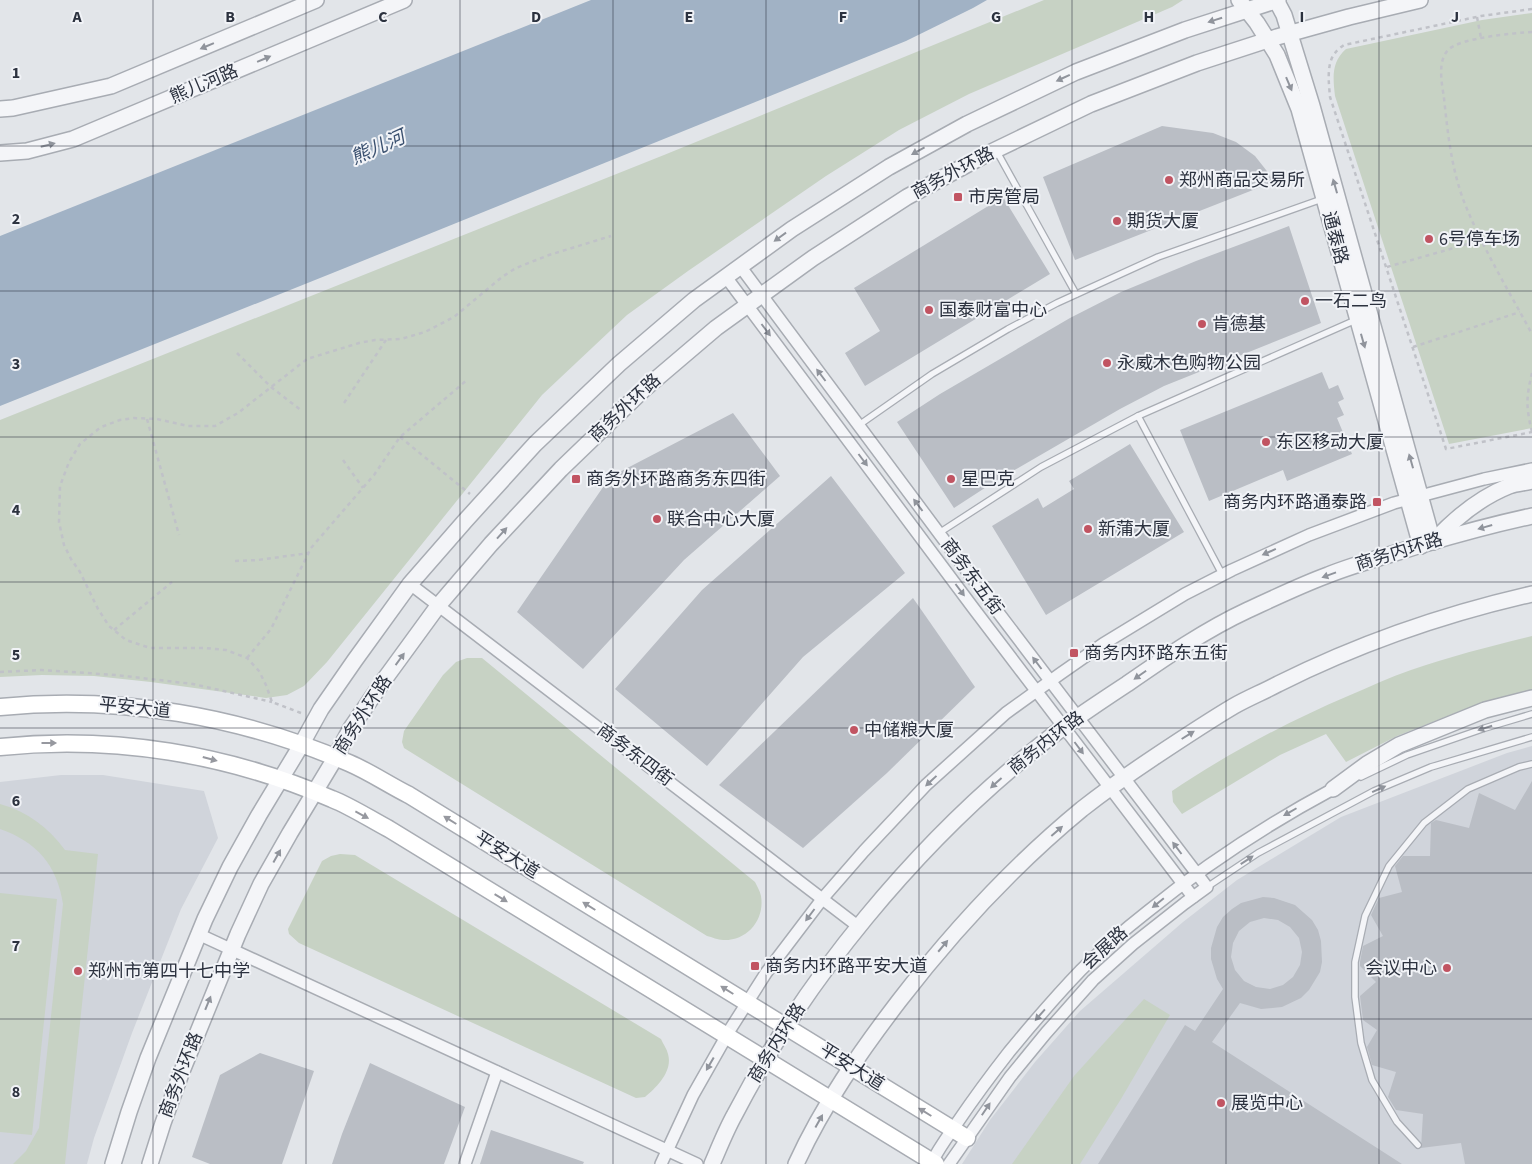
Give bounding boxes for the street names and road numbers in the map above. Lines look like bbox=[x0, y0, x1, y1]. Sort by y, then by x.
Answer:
street label: 熊儿河路 bbox=[166, 58, 242, 110]
street label: 商务外环路 bbox=[907, 141, 999, 205]
street label: 通泰路 bbox=[1316, 209, 1354, 267]
street label: 商务外环路 bbox=[584, 368, 666, 448]
street label: 商务内环路 bbox=[1352, 527, 1446, 577]
street label: 商务东五街 bbox=[935, 534, 1009, 620]
street label: 商务外环路 bbox=[328, 670, 398, 760]
street label: 平安大道 bbox=[98, 692, 172, 724]
street label: 商务内环路 bbox=[1003, 705, 1089, 781]
street label: 商务东四街 bbox=[592, 718, 678, 792]
street label: 平安大道 bbox=[470, 825, 544, 885]
street label: 会展路 bbox=[1077, 921, 1133, 975]
street label: 商务内环路 bbox=[743, 998, 811, 1088]
street label: 商务外环路 bbox=[153, 1029, 209, 1121]
street label: 平安大道 bbox=[815, 1037, 889, 1097]

